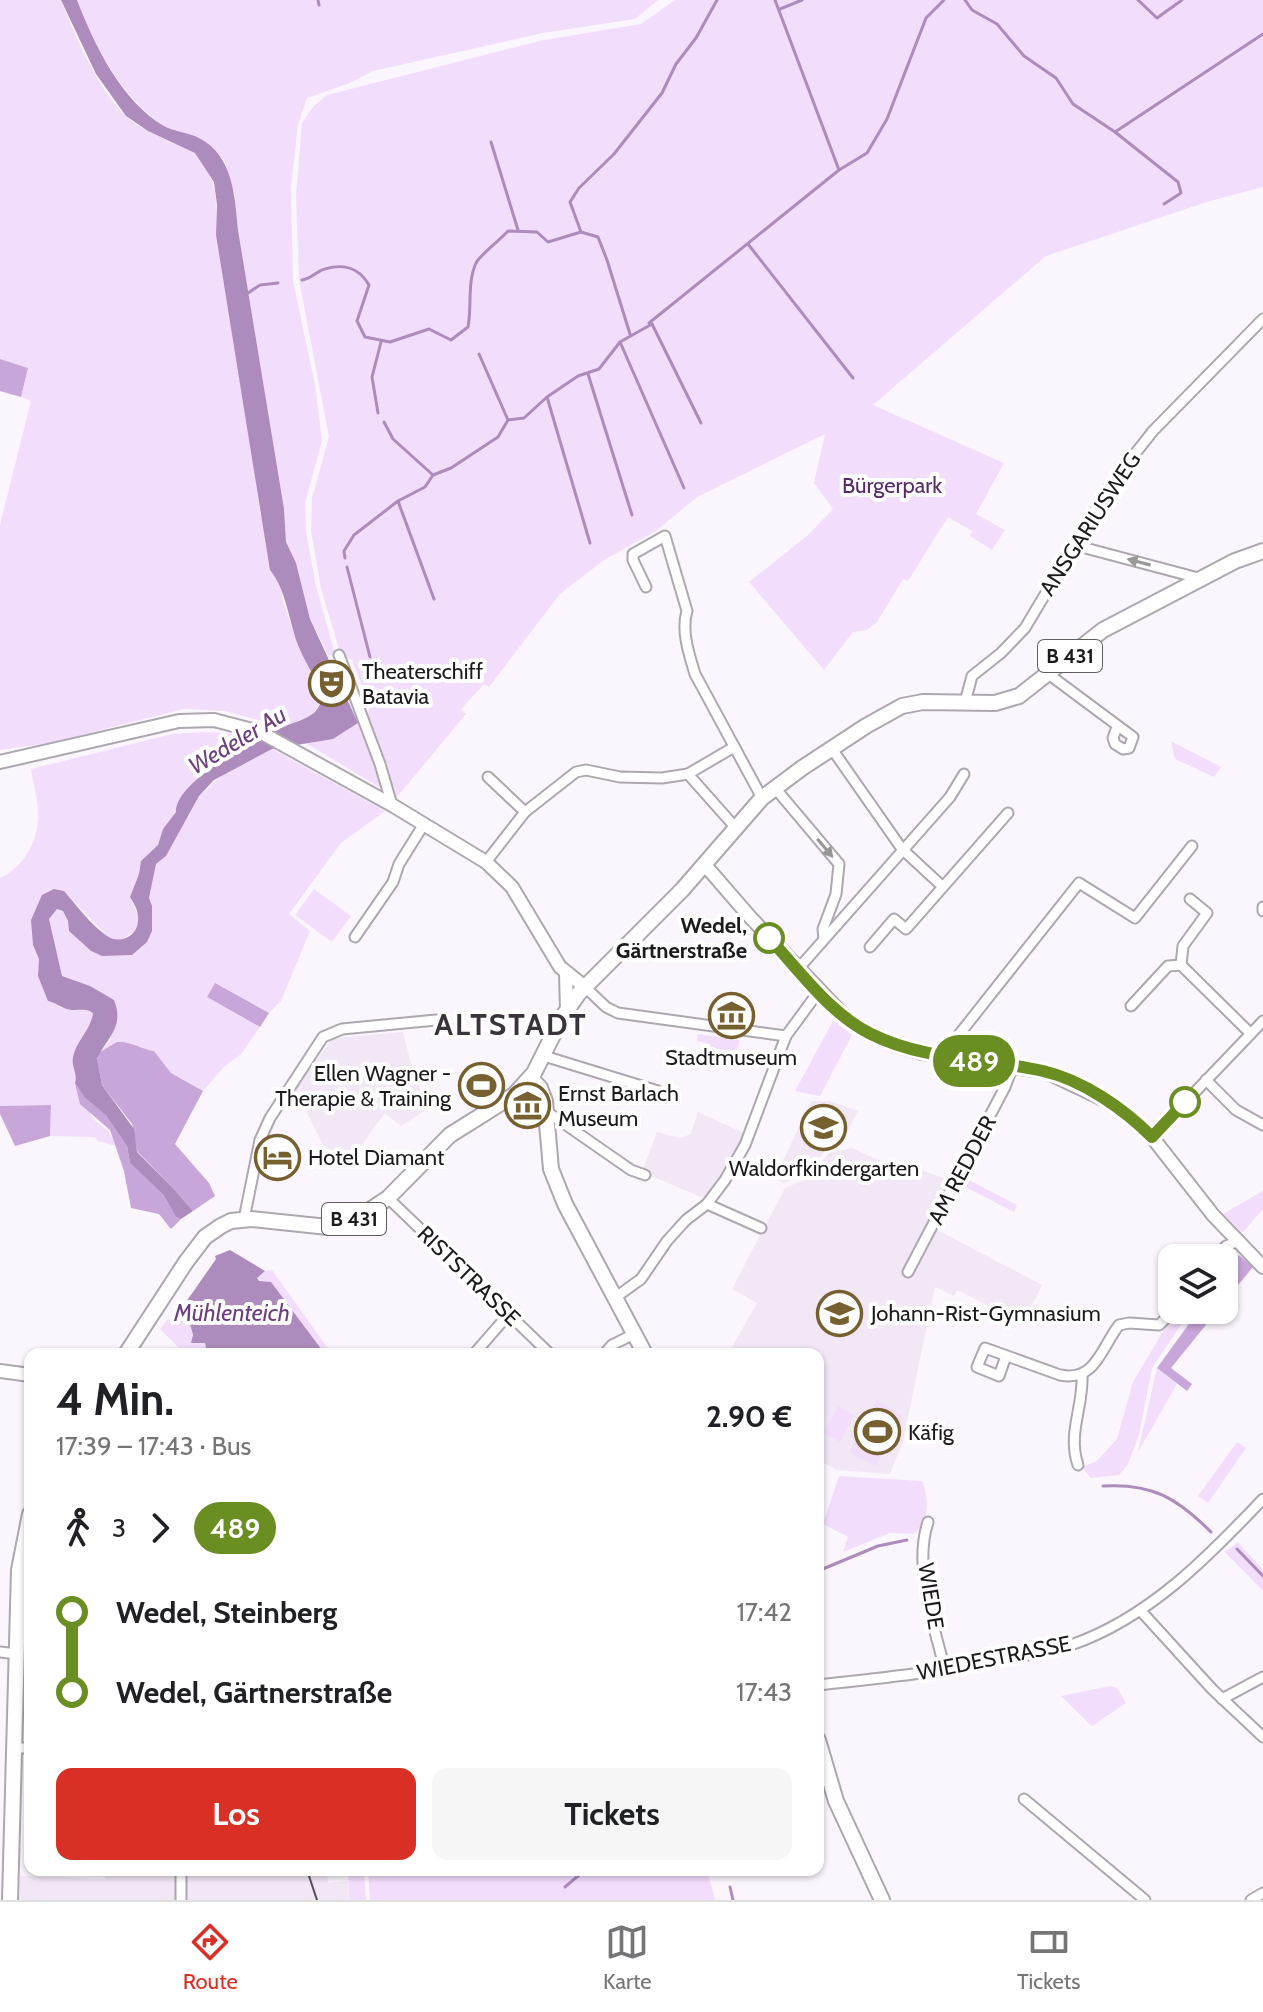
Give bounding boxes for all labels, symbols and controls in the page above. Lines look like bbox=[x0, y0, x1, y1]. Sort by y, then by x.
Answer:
street label: ANSGARIUSWEG bbox=[1034, 447, 1146, 601]
park label: Bürgerpark bbox=[842, 472, 942, 499]
one-way arrow bbox=[1126, 556, 1151, 568]
road number: B 431 bbox=[1038, 640, 1102, 672]
place label: Theaterschiff Batavia bbox=[362, 658, 483, 710]
theatre icon: Theaterschiff Batavia bbox=[307, 660, 355, 708]
water label: Wedeler Au bbox=[183, 699, 291, 780]
one-way arrow bbox=[816, 838, 833, 858]
place label: Wedel, Gärtnerstraße bbox=[616, 912, 747, 964]
marker: Wedel, Gärtnerstraße bbox=[754, 923, 784, 953]
museum icon: Stadtmuseum bbox=[707, 992, 755, 1040]
district label: ALTSTADT bbox=[434, 1006, 588, 1043]
line badge: 489 bbox=[928, 1035, 1020, 1087]
place label: Stadtmuseum bbox=[665, 1044, 797, 1071]
text: 489 bbox=[949, 1044, 999, 1078]
place label: Ellen Wagner - Therapie & Training bbox=[275, 1060, 452, 1112]
sports icon: Ellen Wagner - Therapie & Training bbox=[458, 1062, 506, 1110]
place label: Ernst Barlach Museum bbox=[558, 1080, 679, 1132]
museum icon: Ernst Barlach Museum bbox=[503, 1082, 551, 1130]
unlabelled marker bbox=[1170, 1087, 1200, 1117]
school or university icon: Waldorfkindergarten bbox=[800, 1103, 848, 1151]
street label: AM REDDER bbox=[922, 1111, 1002, 1229]
hotel icon: Hotel Diamant bbox=[253, 1133, 301, 1181]
place label: Hotel Diamant bbox=[308, 1144, 445, 1171]
place label: Waldorfkindergarten bbox=[729, 1155, 919, 1182]
road number: B 431 bbox=[322, 1203, 386, 1235]
street label: RISTSTRASSE bbox=[412, 1220, 526, 1332]
map controls bbox=[1158, 1244, 1238, 1324]
button: layers bbox=[1158, 1244, 1238, 1324]
school or university icon: Johann-Rist-Gymnasium bbox=[816, 1289, 864, 1337]
water label: Mühlenteich bbox=[173, 1298, 290, 1327]
place label: Johann-Rist-Gymnasium bbox=[870, 1300, 1101, 1327]
text: 4 Min. bbox=[56, 1373, 174, 1426]
text: 2.90 € bbox=[706, 1398, 792, 1435]
sports icon: Käfig bbox=[853, 1408, 901, 1456]
place label: Käfig bbox=[908, 1419, 955, 1446]
text: 17:39 – 17:43 · Bus bbox=[56, 1430, 251, 1462]
icon: walk bbox=[56, 1506, 100, 1550]
icon: forward bbox=[138, 1506, 182, 1550]
text: 489 bbox=[210, 1511, 260, 1545]
text: 3 bbox=[112, 1512, 126, 1544]
street label: WIEDE bbox=[912, 1561, 950, 1631]
text: Wedel, Steinberg bbox=[116, 1594, 337, 1631]
text: 17:42 bbox=[736, 1596, 792, 1628]
street label: WIEDESTRASSE bbox=[915, 1630, 1073, 1686]
text: Wedel, Gärtnerstraße bbox=[116, 1674, 392, 1711]
text: 17:43 bbox=[736, 1676, 792, 1708]
button: Los bbox=[56, 1768, 416, 1860]
button: Tickets bbox=[432, 1768, 792, 1860]
tab: Route bbox=[183, 1920, 238, 1995]
tab: Karte bbox=[603, 1920, 652, 1995]
tab: Tickets bbox=[1017, 1920, 1080, 1995]

